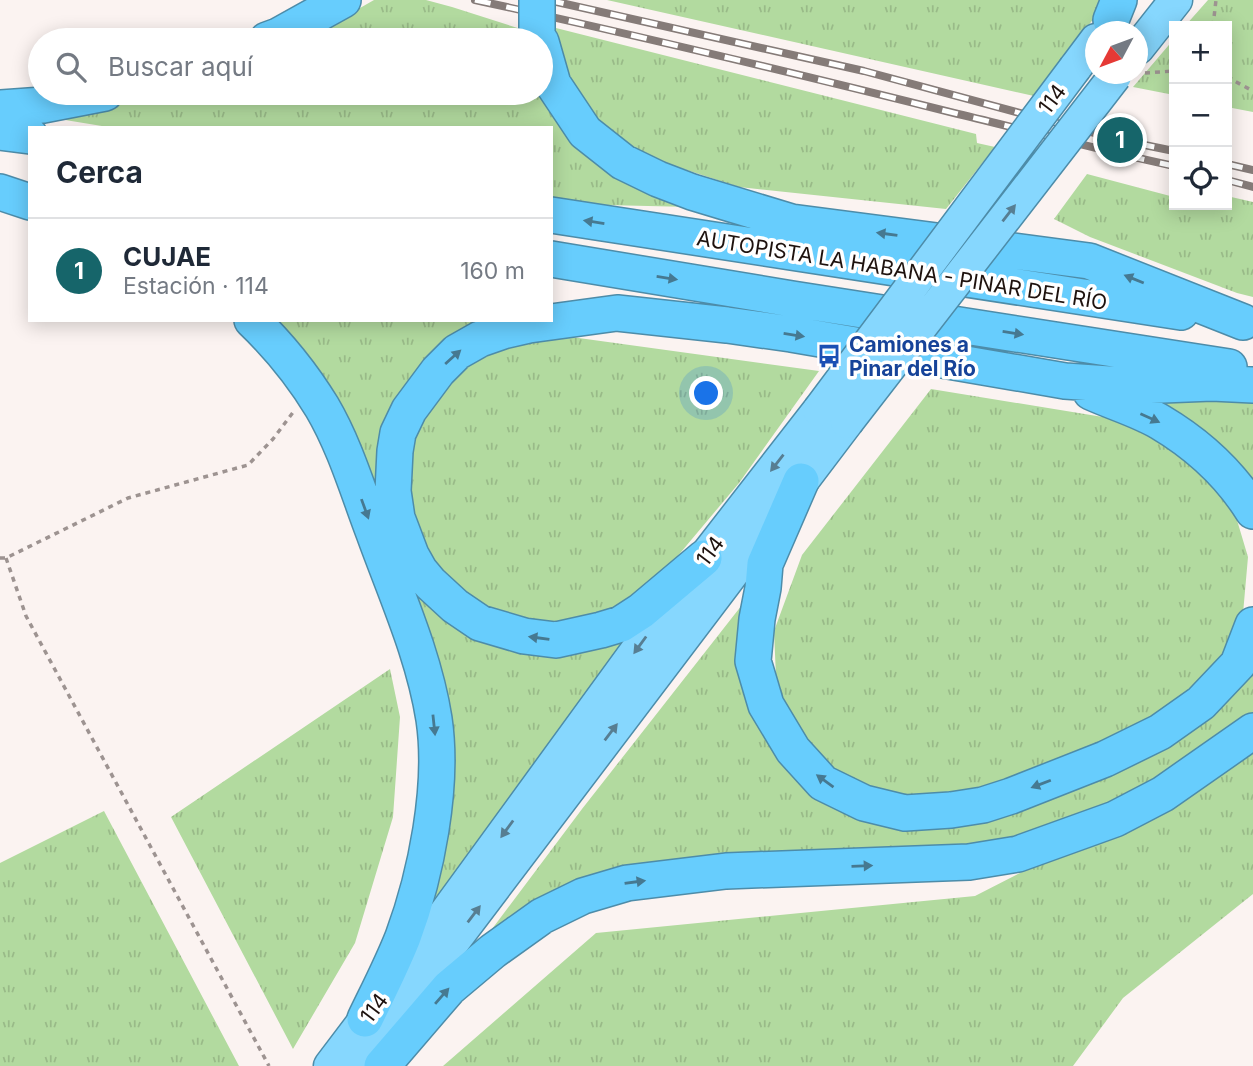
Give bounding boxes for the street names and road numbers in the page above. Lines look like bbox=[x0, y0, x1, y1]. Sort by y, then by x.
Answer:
street label: 114 bbox=[1033, 79, 1071, 119]
street label: AUTOPISTA LA HABANA - PINAR DEL RÍO bbox=[695, 224, 1109, 315]
street label: 114 bbox=[691, 531, 729, 571]
street label: 114 bbox=[355, 988, 393, 1028]

